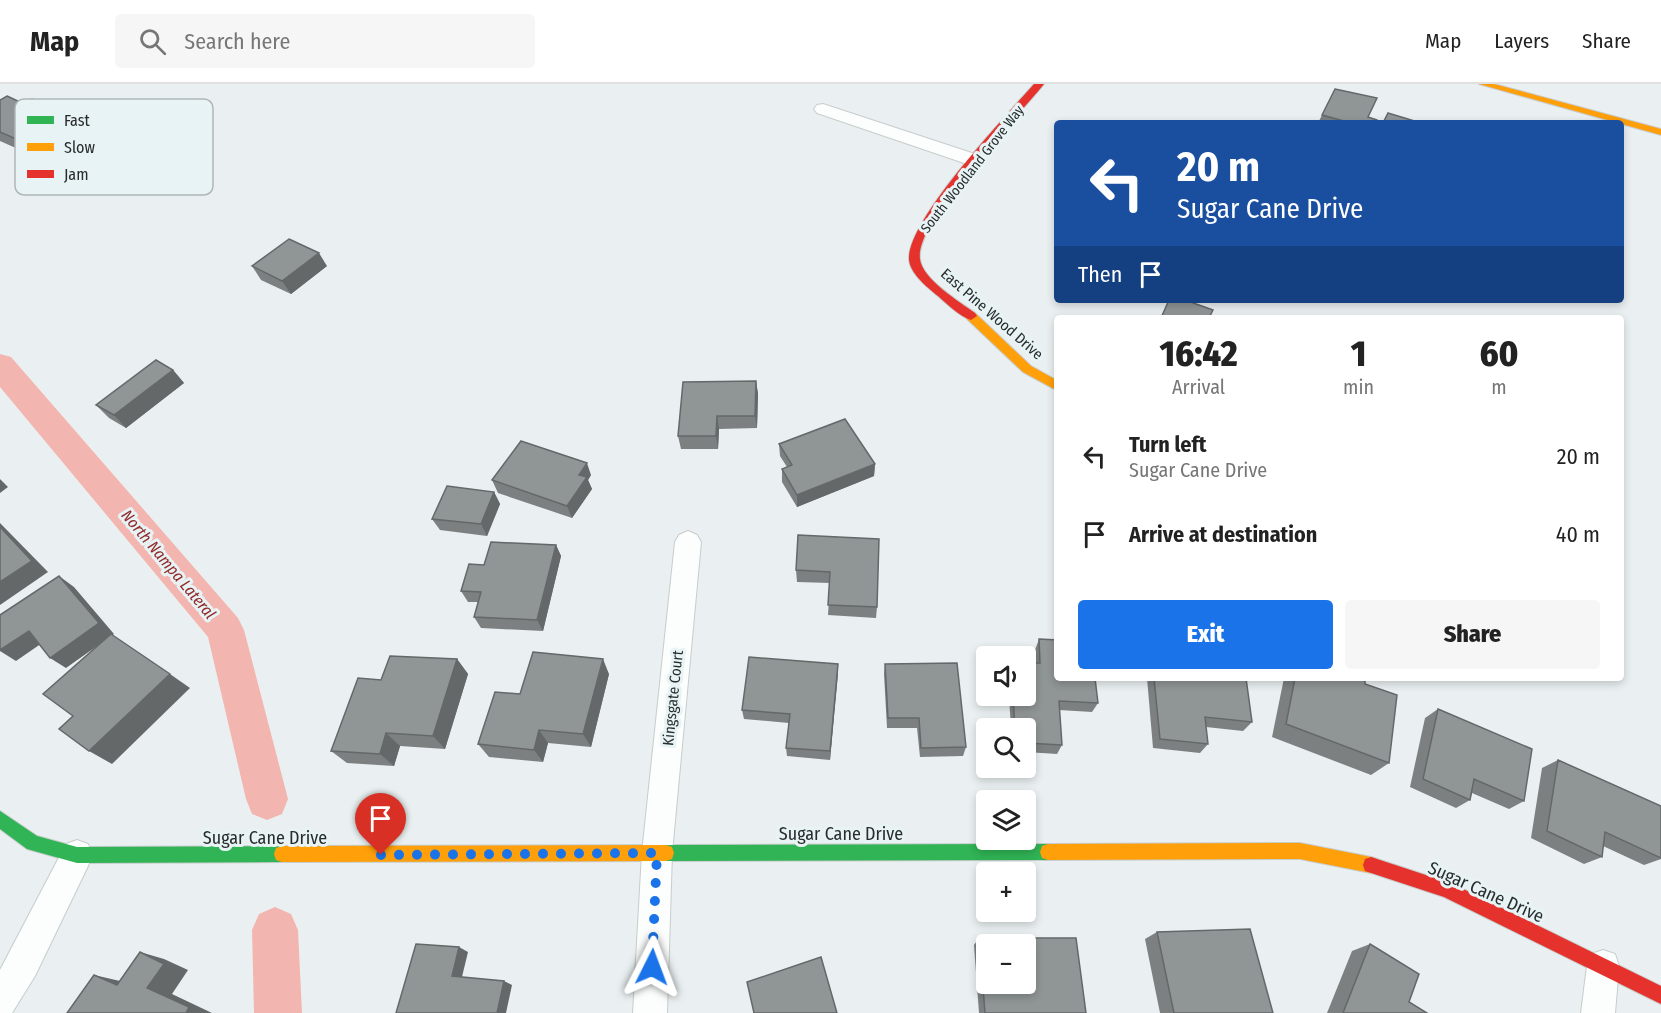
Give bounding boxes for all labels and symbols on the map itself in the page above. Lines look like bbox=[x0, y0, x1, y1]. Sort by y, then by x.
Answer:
legend bbox=[15, 99, 213, 195]
street label: South Woodland Grove Way bbox=[917, 102, 1028, 237]
text: Fast bbox=[64, 111, 91, 130]
text: Slow bbox=[64, 138, 95, 157]
text: Jam bbox=[64, 165, 89, 184]
street label: East Pine Wood Drive bbox=[937, 265, 1047, 363]
water label: North Nampa Lateral bbox=[117, 506, 220, 623]
street label: Kingsgate Court bbox=[659, 649, 687, 747]
pin bbox=[355, 793, 406, 855]
street label: Sugar Cane Drive bbox=[779, 823, 903, 845]
street label: Sugar Cane Drive bbox=[203, 827, 327, 849]
street label: Sugar Cane Drive bbox=[1425, 857, 1547, 927]
position arrow bbox=[620, 935, 684, 999]

